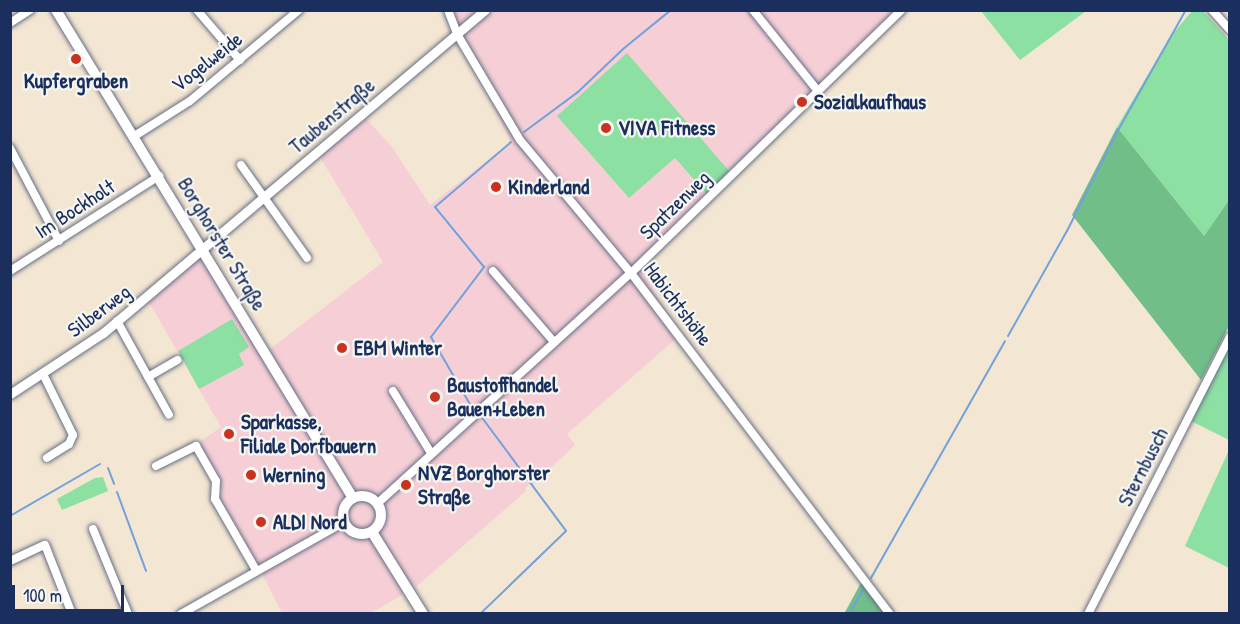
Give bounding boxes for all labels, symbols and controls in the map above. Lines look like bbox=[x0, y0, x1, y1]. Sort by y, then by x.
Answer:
street label: Vogelweide bbox=[167, 27, 247, 97]
marker: Kupfergraben bbox=[69, 52, 83, 66]
place label: Kupfergraben bbox=[24, 68, 128, 94]
street label: Taubenstraße bbox=[284, 73, 380, 159]
place label: Sozialkaufhaus bbox=[814, 89, 926, 115]
marker: Sozialkaufhaus bbox=[795, 95, 809, 109]
place label: VIVA Fitness bbox=[618, 115, 715, 141]
marker: VIVA Fitness bbox=[599, 121, 613, 135]
street label: Spatzenweg bbox=[634, 165, 716, 245]
street label: Borghorster Straße bbox=[172, 173, 272, 315]
street label: Im Bockholt bbox=[30, 174, 120, 244]
place label: Kinderland bbox=[508, 174, 589, 200]
marker: Kinderland bbox=[489, 180, 503, 194]
street label: Habichtshöhe bbox=[638, 257, 718, 351]
street label: Silberweg bbox=[62, 279, 136, 343]
place label: EBM Winter bbox=[354, 335, 442, 361]
marker: EBM Winter bbox=[335, 341, 349, 355]
place label: Baustoffhandel Bauen+Leben bbox=[447, 372, 558, 422]
marker: Baustoffhandel Bauen+Leben bbox=[428, 390, 442, 404]
place label: Sparkasse, Filiale Dorfbauern bbox=[241, 409, 376, 459]
street label: Sternbusch bbox=[1113, 423, 1173, 511]
marker: Sparkasse, Filiale Dorfbauern bbox=[222, 427, 236, 441]
place label: NVZ Borghorster Straße bbox=[418, 460, 550, 510]
place label: Werning bbox=[263, 462, 325, 488]
marker: Werning bbox=[244, 468, 258, 482]
marker: NVZ Borghorster Straße bbox=[399, 478, 413, 492]
place label: ALDI Nord bbox=[273, 509, 347, 535]
marker: ALDI Nord bbox=[254, 515, 268, 529]
scale bar bbox=[15, 573, 128, 611]
text: 100 m bbox=[23, 583, 62, 608]

